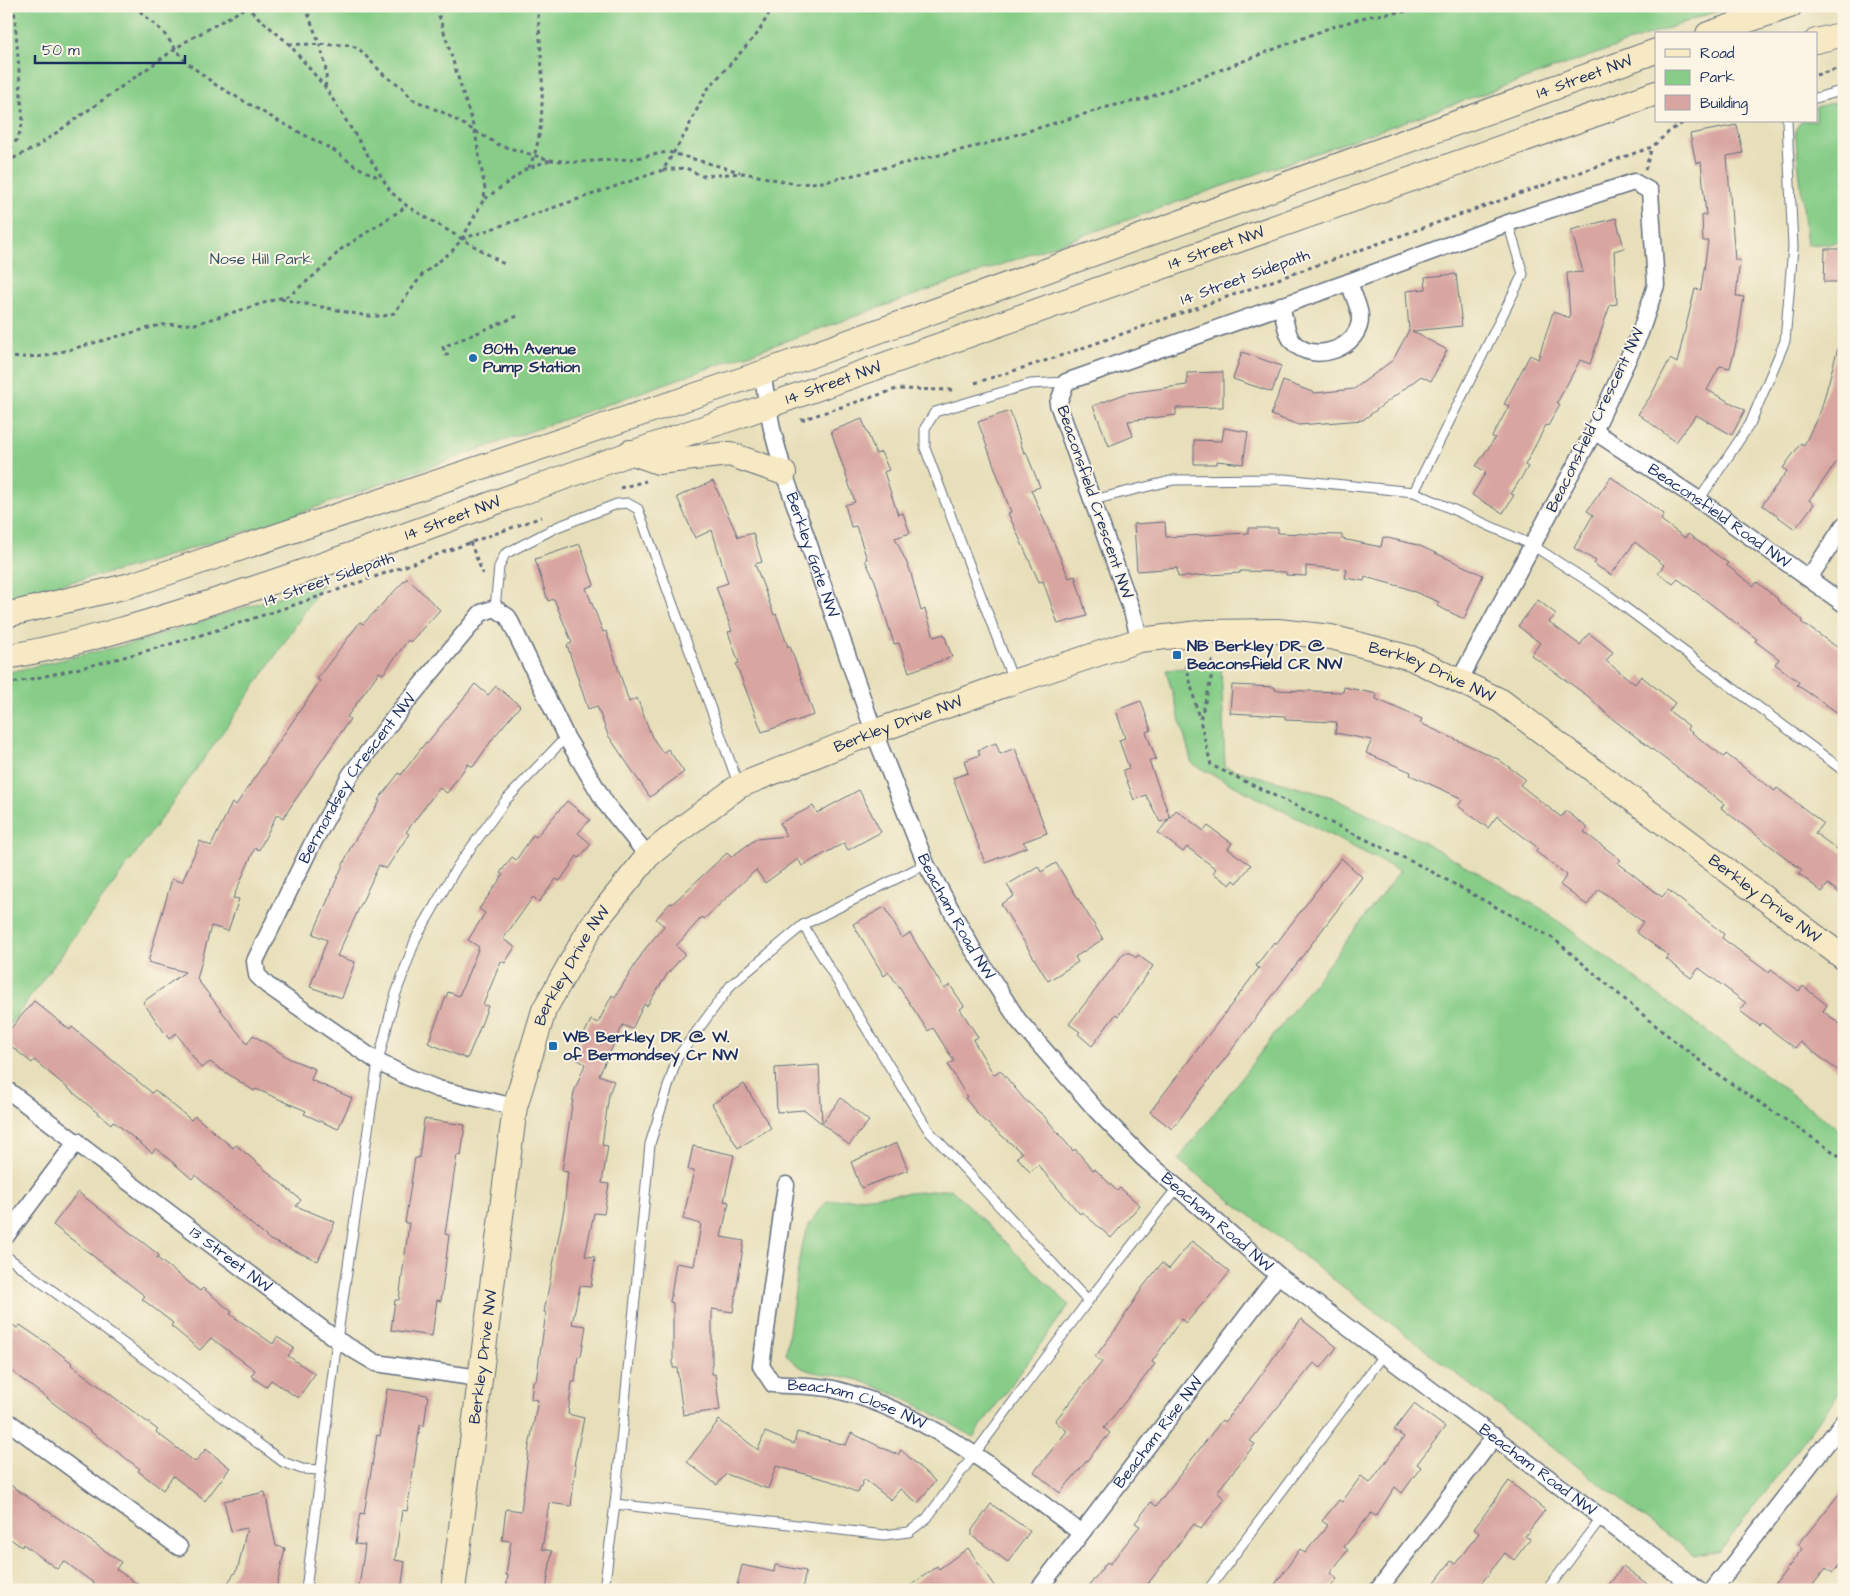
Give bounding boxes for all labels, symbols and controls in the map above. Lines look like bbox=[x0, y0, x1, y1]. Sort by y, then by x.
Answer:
scale bar bbox=[35, 32, 185, 64]
legend bbox=[1655, 32, 1818, 122]
text: 50 m bbox=[42, 40, 80, 61]
text: Road bbox=[1700, 43, 1735, 64]
street label: 14 Street NW bbox=[1533, 50, 1635, 104]
text: Park bbox=[1700, 67, 1735, 88]
text: Building bbox=[1700, 93, 1748, 115]
street label: 14 Street NW bbox=[1165, 221, 1267, 275]
street label: 14 Street Sidepath bbox=[1177, 243, 1313, 311]
park label: Nose Hill Park bbox=[210, 248, 313, 270]
street label: Beaconsfield Crescent NW bbox=[1541, 324, 1649, 516]
place label: 80th Avenue Pump Station bbox=[483, 338, 580, 378]
marker: 80th Avenue Pump Station bbox=[467, 352, 479, 364]
street label: 14 Street NW bbox=[782, 356, 884, 410]
street label: Beaconsfield Crescent NW bbox=[1052, 403, 1138, 601]
street label: Beaconsfield Road NW bbox=[1643, 458, 1795, 573]
street label: Berkley Gate NW bbox=[781, 489, 844, 620]
street label: 14 Street NW bbox=[402, 491, 503, 546]
street label: 14 Street Sidepath bbox=[261, 546, 397, 612]
place label: NB Berkley DR @ Beaconsfield CR NW bbox=[1187, 635, 1343, 675]
street label: Berkley Drive NW bbox=[1366, 636, 1498, 707]
marker: NB Berkley DR @ Beaconsfield CR NW bbox=[1171, 649, 1183, 661]
street label: Bermondsey Crescent NW bbox=[293, 689, 421, 867]
street label: Berkley Drive NW bbox=[831, 690, 965, 758]
street label: Berkley Drive NW bbox=[1704, 849, 1825, 948]
street label: Beacham Road NW bbox=[912, 850, 1000, 984]
street label: Berkley Drive NW bbox=[529, 901, 615, 1028]
place label: WB Berkley DR @ W. of Bermondsey Cr NW bbox=[562, 1026, 739, 1067]
marker: WB Berkley DR @ W. of Bermondsey Cr NW bbox=[547, 1040, 559, 1052]
street label: Beacham Road NW bbox=[1156, 1167, 1278, 1277]
street label: 13 Street NW bbox=[185, 1221, 276, 1298]
street label: Berkley Drive NW bbox=[463, 1289, 502, 1425]
street label: Beacham Rise NW bbox=[1108, 1372, 1208, 1493]
street label: Beacham Close NW bbox=[787, 1374, 930, 1434]
street label: Beacham Road NW bbox=[1474, 1418, 1601, 1521]

